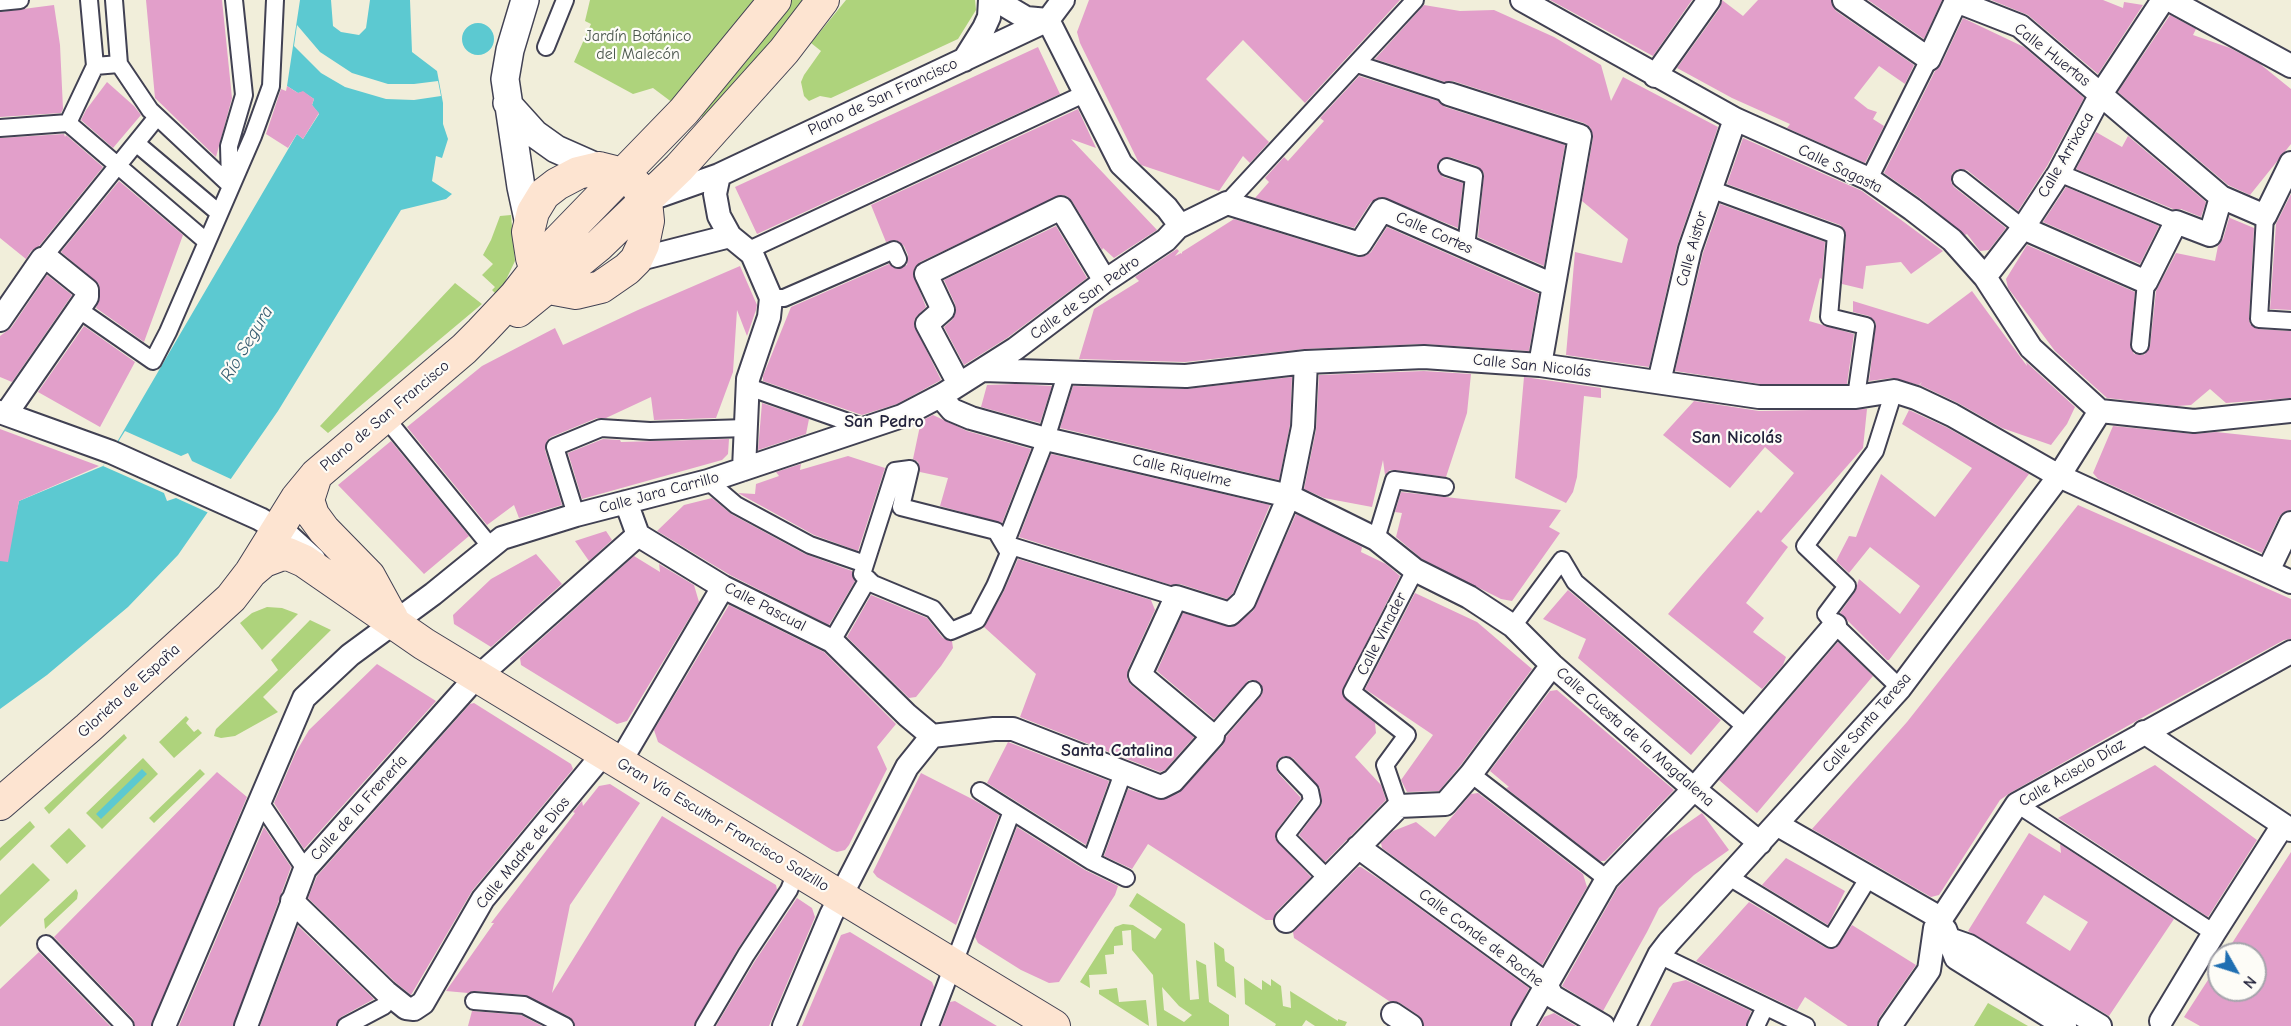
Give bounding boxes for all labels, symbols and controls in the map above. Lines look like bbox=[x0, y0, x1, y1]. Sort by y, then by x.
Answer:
street label: Calle Huertas bbox=[2010, 19, 2094, 91]
park label: Jardín Botánico del Malecón bbox=[584, 26, 692, 64]
street label: Plano de San Francisco bbox=[805, 54, 961, 140]
street label: Calle Arrixaca bbox=[2034, 109, 2098, 201]
street label: Calle Sagasta bbox=[1795, 140, 1885, 198]
street label: Calle Cortes bbox=[1393, 208, 1475, 258]
street label: Calle Aistor bbox=[1672, 209, 1712, 289]
street label: Calle de San Pedro bbox=[1026, 252, 1144, 344]
water label: Río Segura bbox=[216, 302, 278, 386]
street label: Calle San Nicolás bbox=[1472, 350, 1592, 382]
street label: Plano de San Francisco bbox=[316, 356, 454, 476]
district label: San Pedro bbox=[844, 411, 924, 433]
district label: San Nicolás bbox=[1692, 427, 1782, 449]
street label: Calle Riquelme bbox=[1131, 450, 1233, 492]
street label: Calle Jara Carrillo bbox=[597, 468, 721, 518]
street label: Calle Pascual bbox=[721, 578, 809, 636]
street label: Calle Vinader bbox=[1353, 589, 1411, 679]
street label: Glorieta de España bbox=[74, 640, 184, 742]
street label: Calle Cuesta de la Magdalena bbox=[1552, 663, 1718, 811]
street label: Calle Santa Teresa bbox=[1818, 669, 1916, 777]
street label: Calle Acisclo Díaz bbox=[2015, 735, 2129, 811]
district label: Santa Catalina bbox=[1061, 740, 1173, 762]
street label: Calle de la Frenería bbox=[306, 751, 412, 865]
street label: Gran Vía Escultor Francisco Salzillo bbox=[613, 754, 833, 896]
street label: Calle Madre de Dios bbox=[472, 793, 574, 913]
street label: Calle Conde de Roche bbox=[1415, 885, 1547, 991]
north arrow bbox=[2207, 942, 2267, 1002]
text: N bbox=[2239, 972, 2260, 992]

